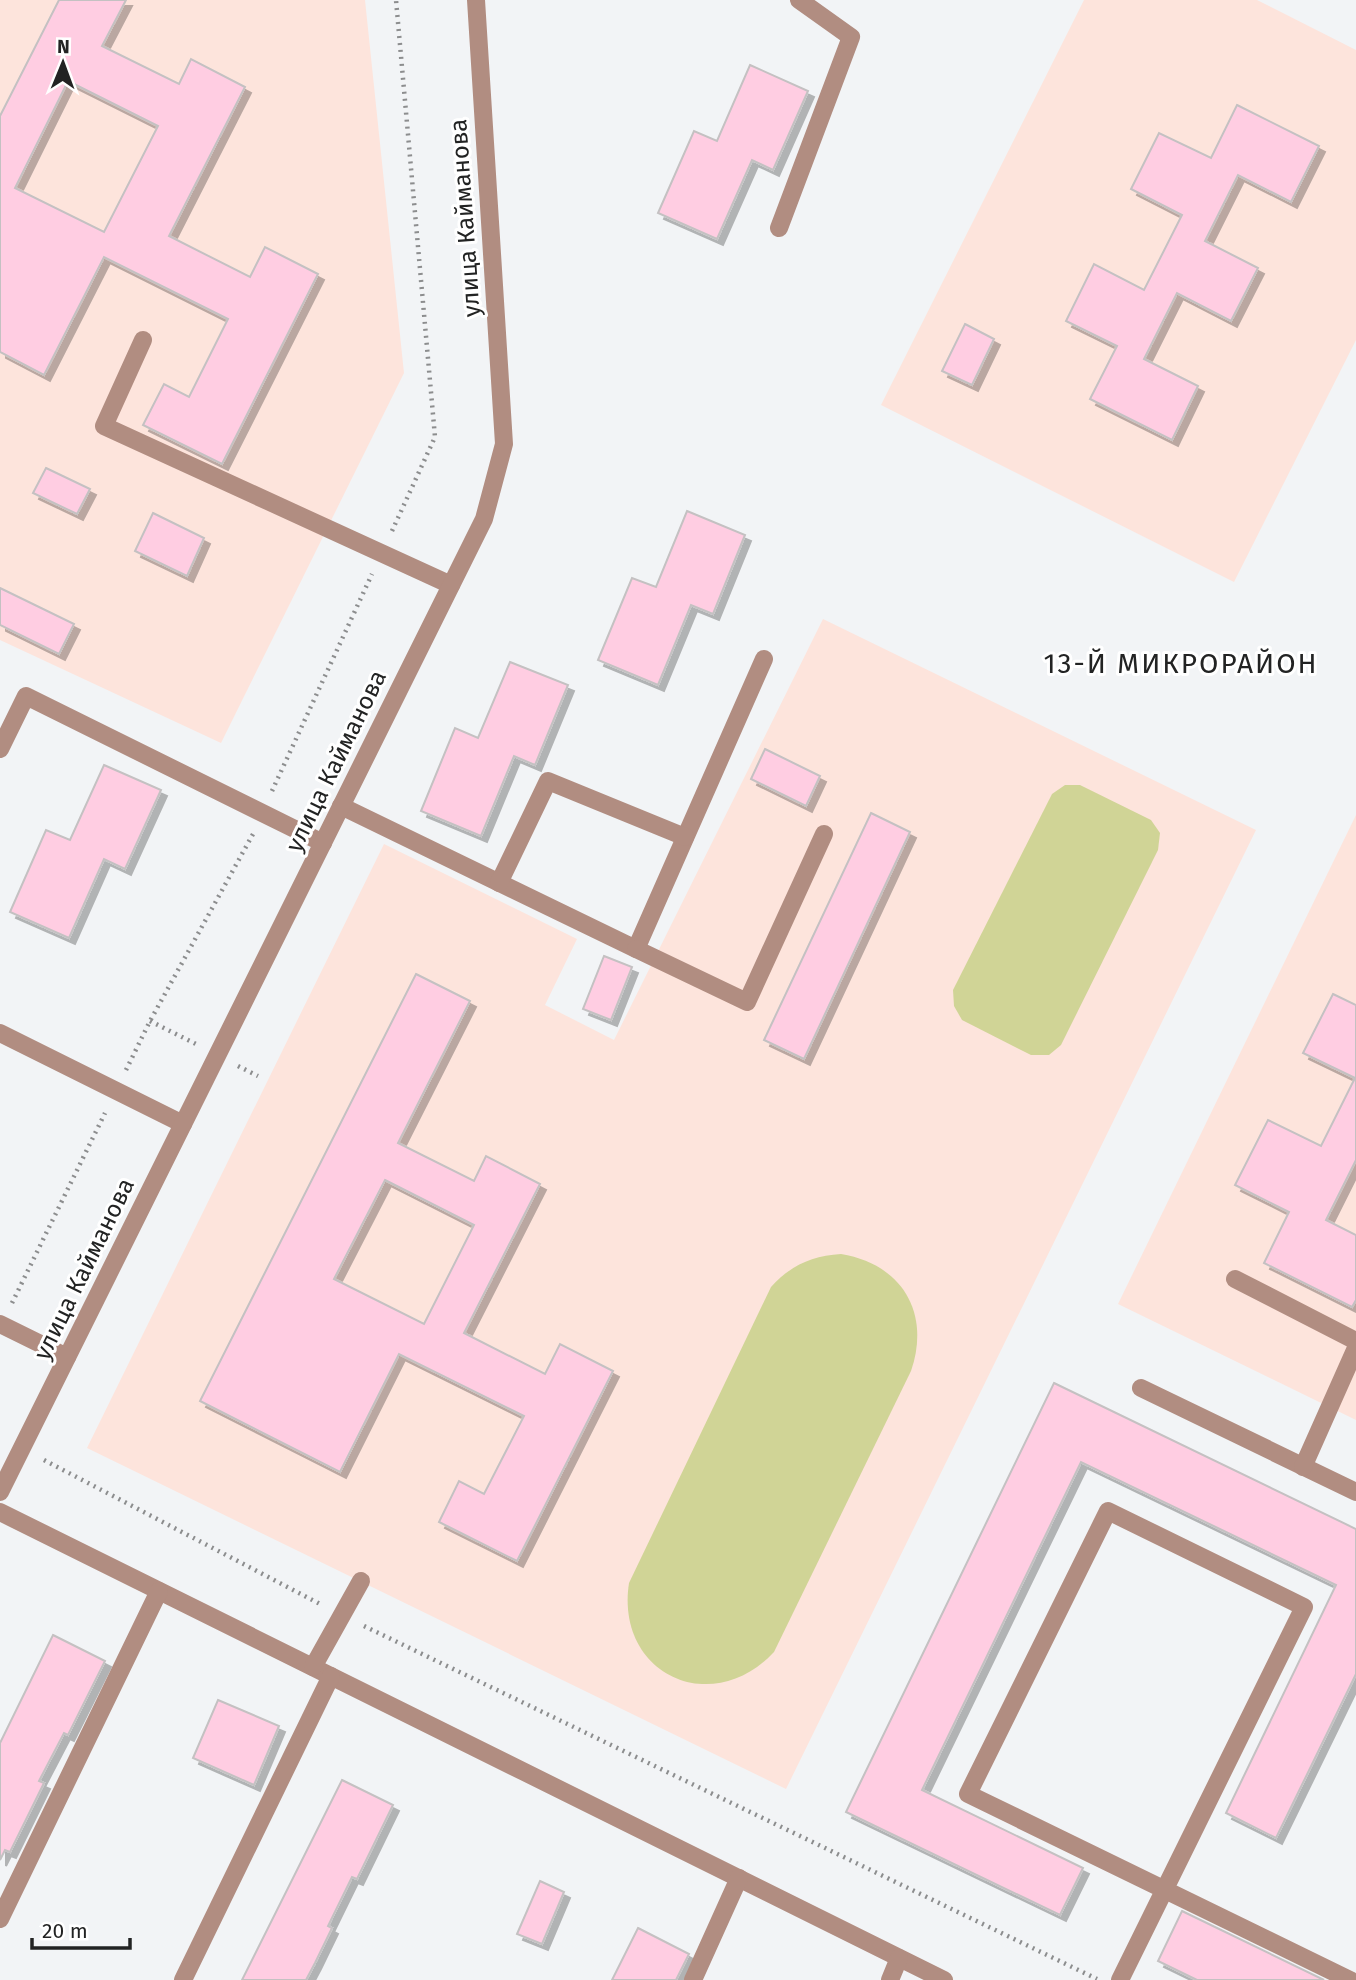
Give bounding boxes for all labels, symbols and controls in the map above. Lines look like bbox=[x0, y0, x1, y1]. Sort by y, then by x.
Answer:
north arrow bbox=[28, 28, 98, 98]
text: N bbox=[57, 35, 70, 58]
street label: улица Кайманова bbox=[444, 118, 486, 318]
district label: 13-Й МИКРОРАЙОН bbox=[1043, 647, 1319, 680]
street label: улица Кайманова bbox=[280, 666, 392, 856]
street label: улица Кайманова bbox=[28, 1174, 140, 1364]
scale bar bbox=[32, 1906, 130, 1950]
text: 20 m bbox=[42, 1918, 88, 1944]

